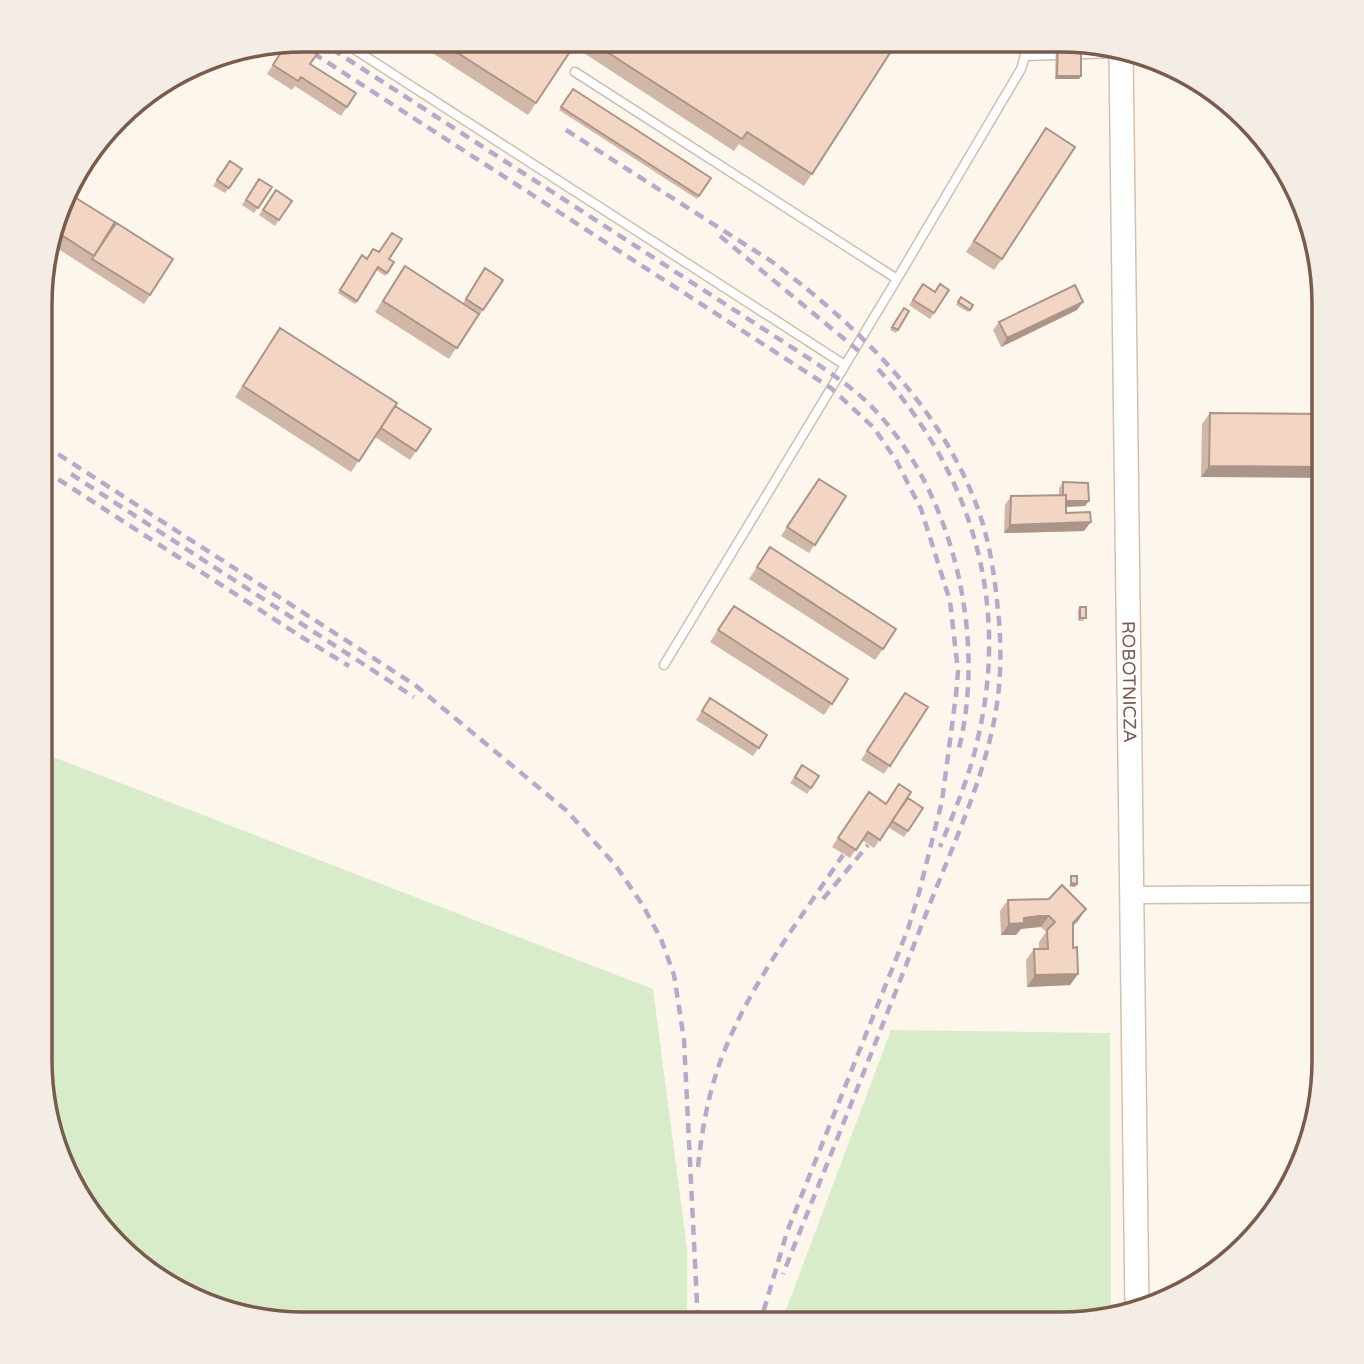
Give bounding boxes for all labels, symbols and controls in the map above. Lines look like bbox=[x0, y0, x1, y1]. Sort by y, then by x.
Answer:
street label: ROBOTNICZA bbox=[1117, 621, 1141, 743]

